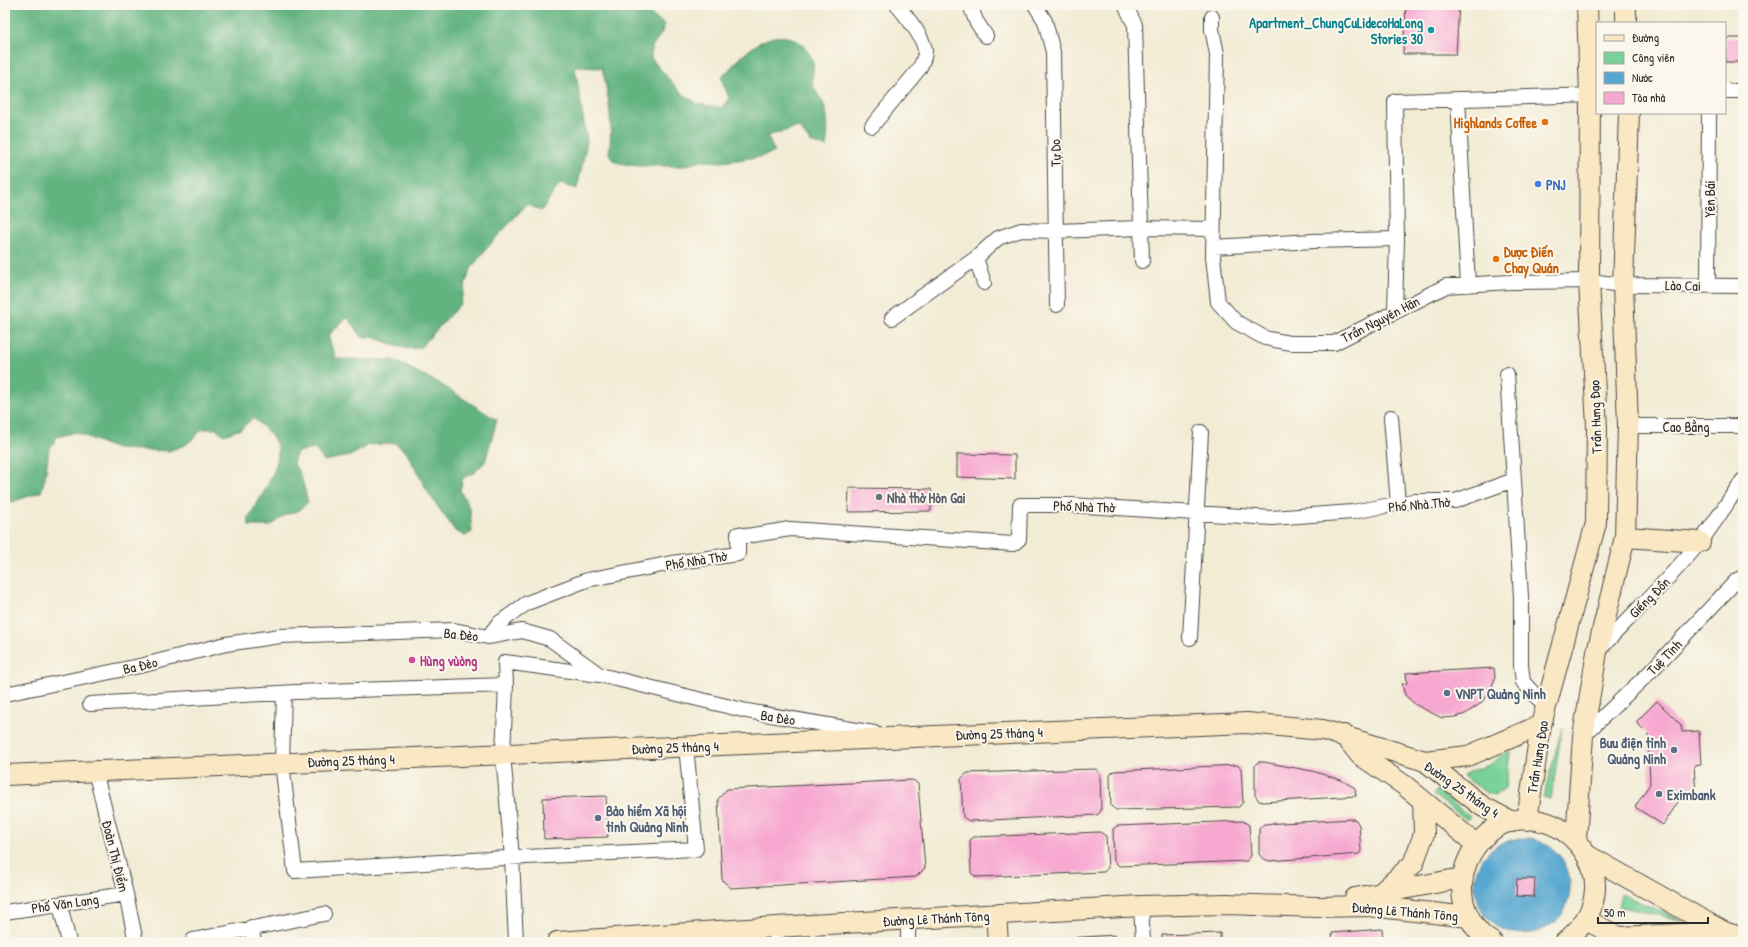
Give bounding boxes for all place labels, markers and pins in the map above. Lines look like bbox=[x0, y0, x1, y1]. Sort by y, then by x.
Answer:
place label: Apartment_ChungCuLidecoHaLong Stories 30 bbox=[1249, 13, 1424, 48]
marker: Apartment_ChungCuLidecoHaLong Stories 30 bbox=[1426, 25, 1436, 35]
place label: Highlands Coffee bbox=[1454, 113, 1537, 134]
marker: Highlands Coffee bbox=[1540, 117, 1550, 127]
place label: PNJ bbox=[1546, 175, 1566, 194]
marker: PNJ bbox=[1533, 179, 1543, 189]
place label: Dược Điến Chay Quán bbox=[1504, 242, 1559, 279]
marker: Dược Điến Chay Quán bbox=[1491, 254, 1501, 264]
place label: Nhà thờ Hòn Gai bbox=[887, 488, 966, 507]
marker: Nhà thờ Hòn Gai bbox=[874, 492, 884, 502]
place label: Hùng vùòng bbox=[420, 651, 477, 672]
marker: Hùng vùòng bbox=[407, 655, 417, 665]
place label: VNPT Quảng Ninh bbox=[1455, 684, 1546, 705]
marker: VNPT Quảng Ninh bbox=[1442, 688, 1452, 698]
place label: Bưu điện tỉnh Quảng Ninh bbox=[1600, 733, 1666, 770]
marker: Bưu điện tỉnh Quảng Ninh bbox=[1669, 745, 1679, 755]
place label: Eximbank bbox=[1667, 785, 1716, 804]
marker: Eximbank bbox=[1654, 789, 1664, 799]
place label: Bảo hiểm Xã hội tỉnh Quảng Ninh bbox=[605, 801, 688, 838]
marker: Bảo hiểm Xã hội tỉnh Quảng Ninh bbox=[593, 813, 603, 823]

